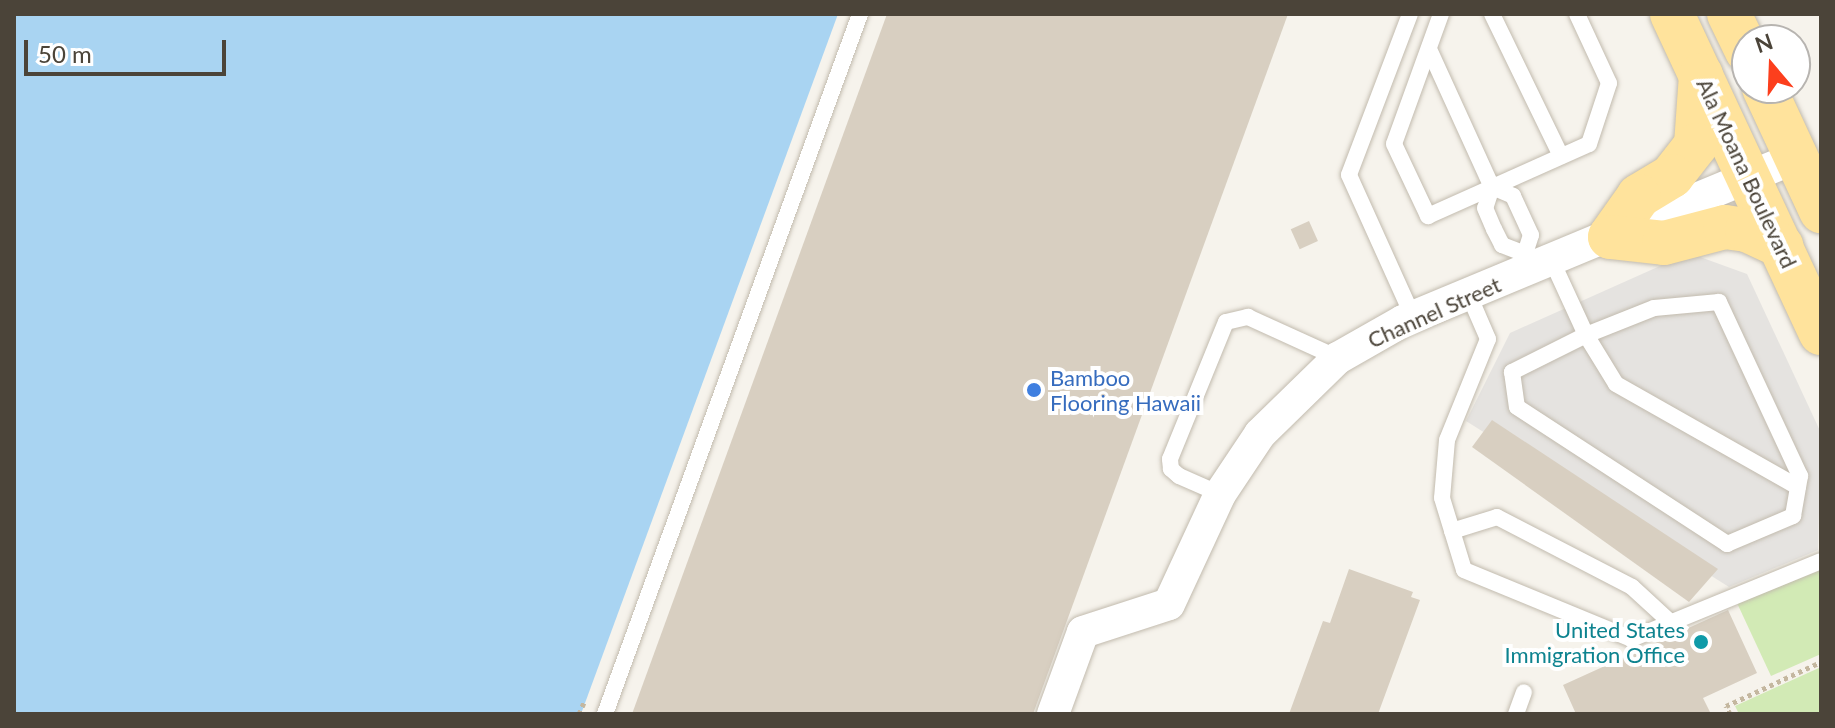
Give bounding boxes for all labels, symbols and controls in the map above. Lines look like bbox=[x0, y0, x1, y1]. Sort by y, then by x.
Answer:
scale bar bbox=[28, 24, 230, 74]
north arrow bbox=[1731, 24, 1811, 104]
text: N bbox=[1751, 27, 1776, 58]
text: 50 m bbox=[38, 39, 92, 68]
street label: Ala Moana Boulevard bbox=[1691, 74, 1803, 272]
street label: Channel Street bbox=[1363, 271, 1505, 353]
place label: Bamboo Flooring Hawaii bbox=[1050, 364, 1201, 416]
marker: Bamboo Flooring Hawaii bbox=[1025, 381, 1043, 399]
place label: United States Immigration Office bbox=[1505, 616, 1685, 668]
marker: United States Immigration Office bbox=[1692, 633, 1710, 651]

